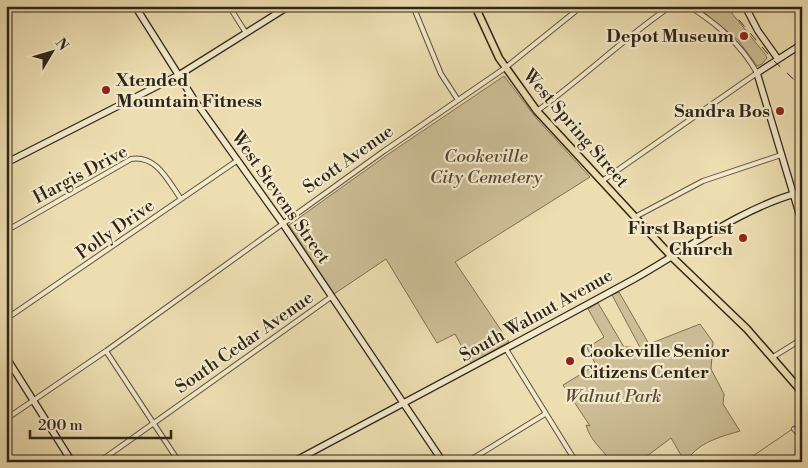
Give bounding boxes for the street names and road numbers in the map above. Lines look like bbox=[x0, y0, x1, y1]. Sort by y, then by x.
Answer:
street label: West Spring Street bbox=[517, 63, 634, 193]
street label: Scott Avenue bbox=[299, 120, 398, 199]
street label: West Stevens Street bbox=[226, 126, 335, 269]
street label: Hargis Drive bbox=[29, 140, 131, 209]
street label: Polly Drive bbox=[72, 194, 159, 265]
street label: South Walnut Avenue bbox=[456, 264, 617, 367]
street label: South Cedar Avenue bbox=[171, 286, 318, 399]

